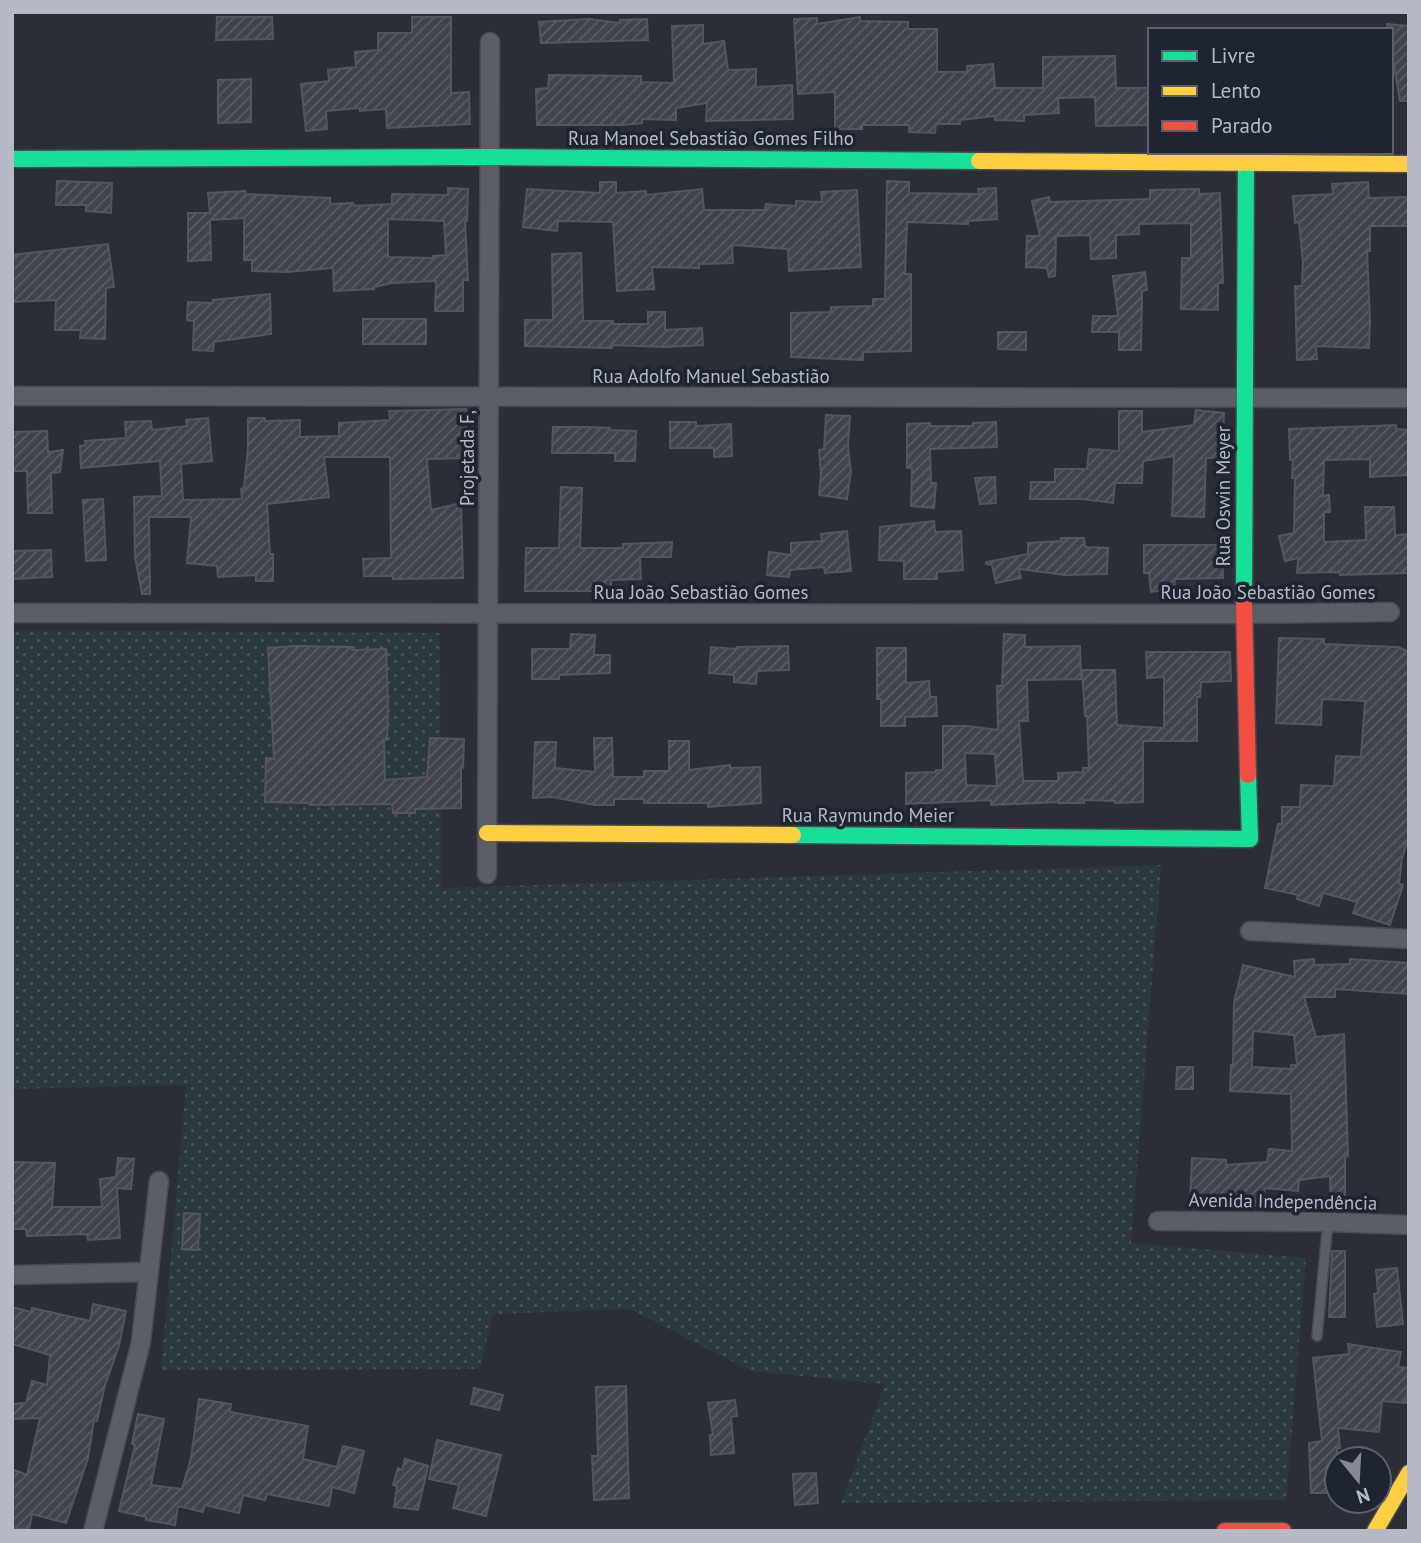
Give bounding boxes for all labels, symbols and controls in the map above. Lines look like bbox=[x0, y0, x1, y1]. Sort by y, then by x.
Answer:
legend bbox=[1148, 28, 1393, 154]
text: Livre bbox=[1211, 42, 1255, 69]
text: Lento bbox=[1211, 77, 1261, 104]
text: Parado bbox=[1211, 112, 1273, 139]
street label: Rua Manoel Sebastião Gomes Filho bbox=[568, 126, 854, 150]
street label: Rua Adolfo Manuel Sebastião bbox=[592, 364, 830, 388]
street label: Projetada F, bbox=[455, 410, 479, 506]
street label: Rua Oswin Meyer bbox=[1211, 425, 1235, 566]
street label: Rua João Sebastião Gomes bbox=[594, 580, 808, 604]
street label: Rua João Sebastião Gomes bbox=[1161, 580, 1375, 604]
street label: Rua Raymundo Meier bbox=[782, 803, 955, 827]
street label: Avenida Independência bbox=[1188, 1187, 1378, 1215]
north arrow bbox=[1323, 1445, 1393, 1515]
text: N bbox=[1354, 1483, 1373, 1510]

